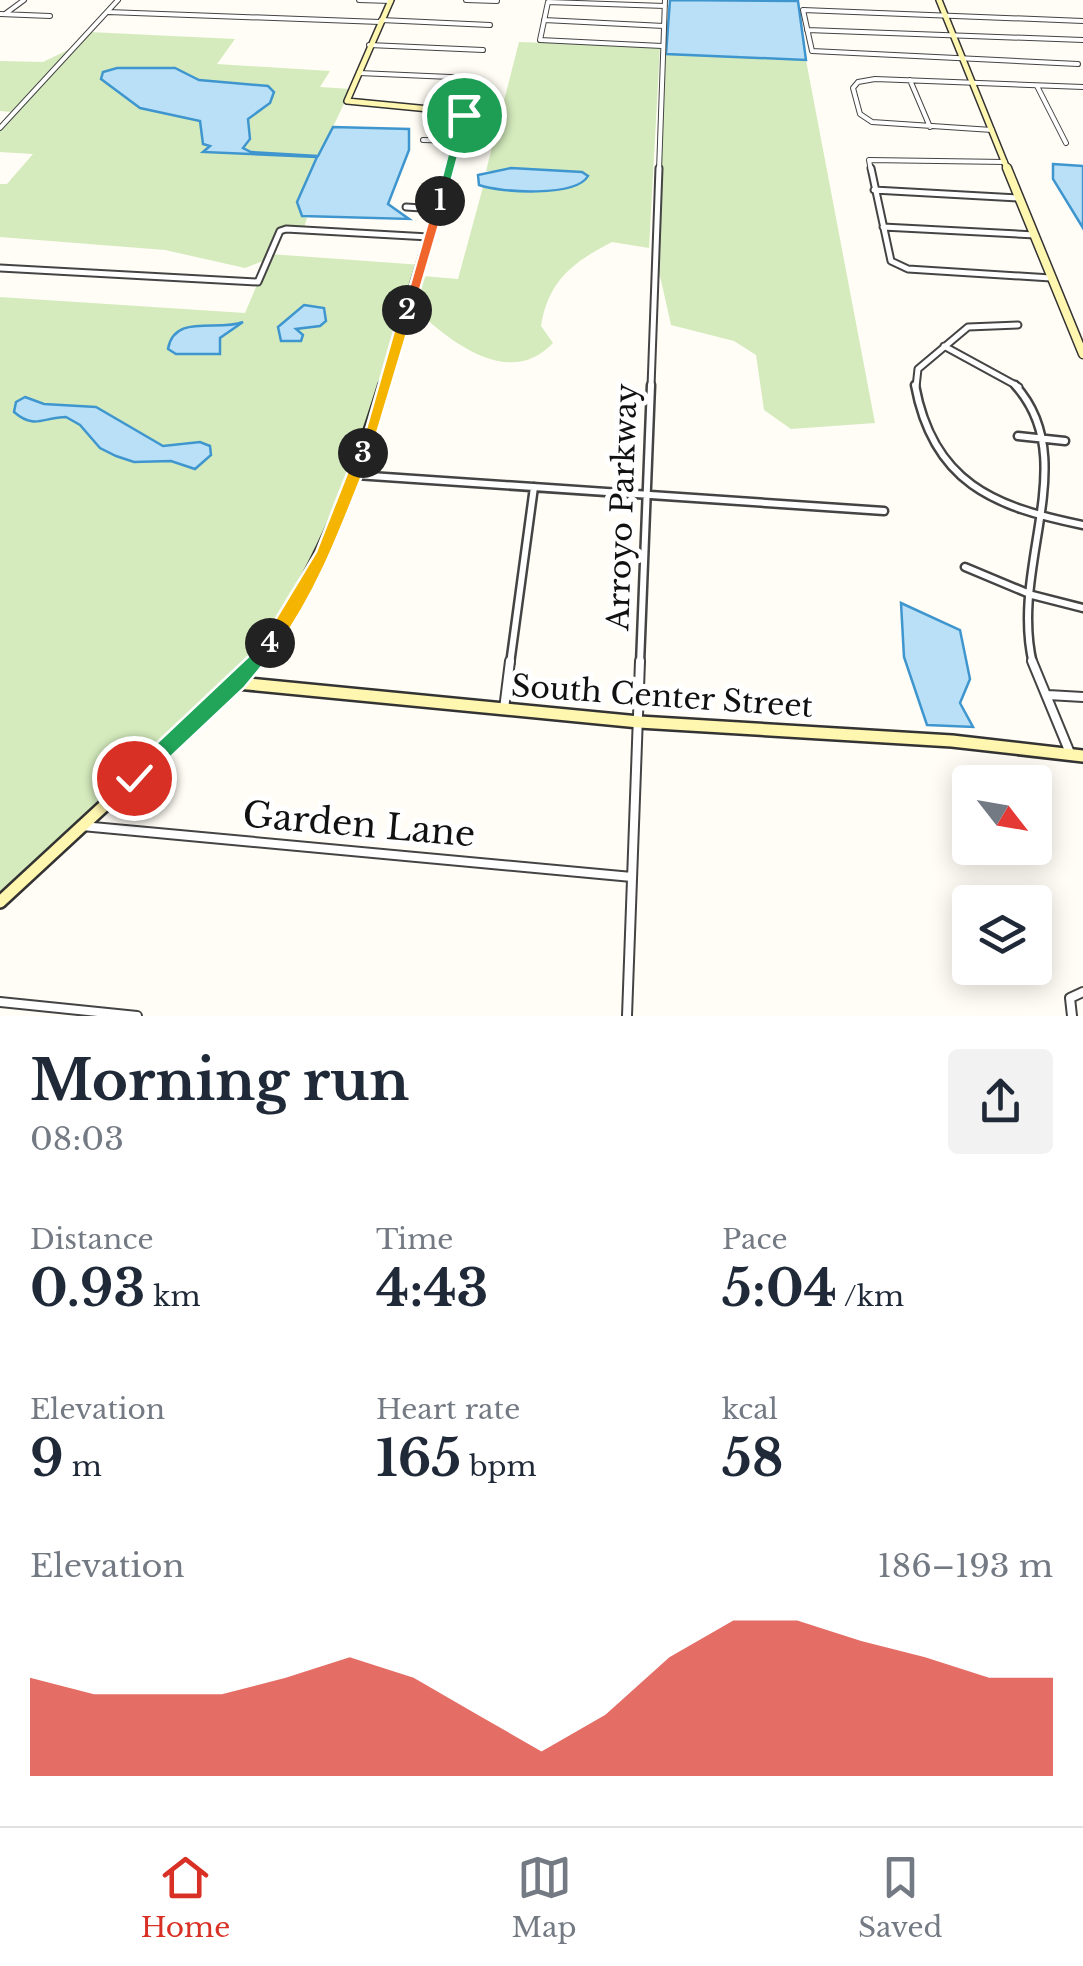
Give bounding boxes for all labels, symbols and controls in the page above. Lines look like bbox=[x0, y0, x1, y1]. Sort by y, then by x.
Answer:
pin bbox=[422, 73, 507, 158]
icon: arrive bbox=[437, 88, 492, 143]
pin: 1 bbox=[415, 176, 465, 226]
text: 1 bbox=[434, 183, 446, 218]
pin: 2 bbox=[382, 285, 432, 335]
text: 2 bbox=[398, 292, 416, 327]
street label: Arroyo Parkway bbox=[599, 383, 645, 632]
pin: 3 bbox=[338, 428, 388, 478]
text: 3 bbox=[354, 435, 372, 470]
pin: 4 bbox=[245, 618, 295, 668]
text: 4 bbox=[261, 625, 279, 660]
street label: South Center Street bbox=[510, 667, 815, 725]
pin bbox=[92, 736, 177, 821]
icon: check bbox=[107, 751, 162, 806]
north arrow bbox=[952, 765, 1052, 865]
map controls bbox=[952, 765, 1052, 985]
street label: Garden Lane bbox=[241, 792, 477, 856]
button: layers bbox=[952, 885, 1052, 985]
text: Morning run bbox=[30, 1047, 409, 1115]
button: share bbox=[948, 1049, 1053, 1154]
text: 08:03 bbox=[30, 1119, 124, 1159]
text: Distance bbox=[30, 1222, 153, 1257]
text: Time bbox=[376, 1222, 453, 1257]
text: Pace bbox=[722, 1222, 787, 1257]
text: 0.93 bbox=[30, 1257, 145, 1320]
text: 4:43 bbox=[376, 1257, 488, 1320]
text: 5:04 bbox=[722, 1257, 837, 1320]
text: km bbox=[145, 1279, 201, 1314]
text: /km bbox=[837, 1279, 904, 1314]
text: Elevation bbox=[30, 1392, 165, 1427]
text: Heart rate bbox=[376, 1392, 520, 1427]
text: kcal bbox=[722, 1392, 778, 1427]
text: 9 bbox=[30, 1427, 64, 1490]
text: 165 bbox=[376, 1427, 461, 1490]
text: 58 bbox=[722, 1427, 784, 1490]
text: m bbox=[64, 1449, 102, 1484]
text: bpm bbox=[461, 1449, 537, 1484]
text: Elevation bbox=[30, 1546, 184, 1586]
text: 186–193 m bbox=[878, 1546, 1053, 1586]
tab: Home bbox=[141, 1850, 230, 1945]
tab: Map bbox=[512, 1850, 577, 1945]
tab: Saved bbox=[858, 1850, 942, 1945]

